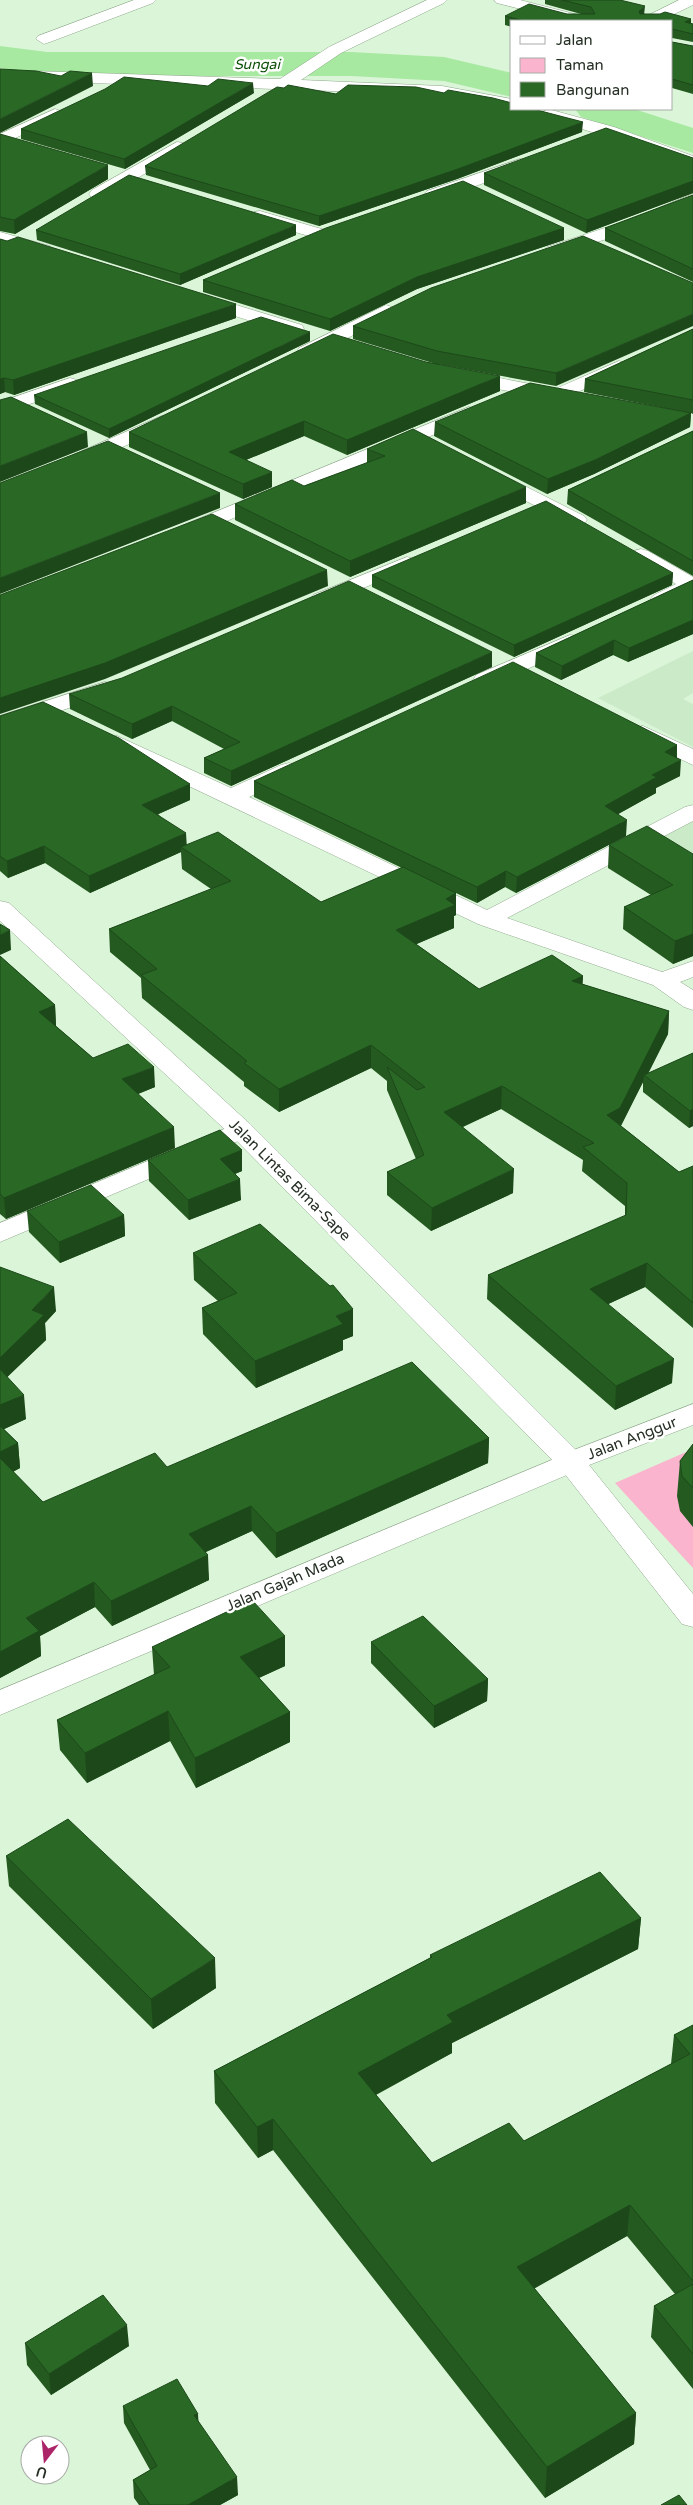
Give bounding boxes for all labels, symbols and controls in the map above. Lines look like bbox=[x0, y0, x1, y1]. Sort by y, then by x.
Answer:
legend bbox=[510, 20, 673, 110]
text: Jalan bbox=[556, 31, 593, 49]
water label: Sungai bbox=[234, 56, 281, 73]
text: Taman bbox=[556, 56, 604, 74]
text: Bangunan bbox=[556, 81, 629, 99]
street label: Jalan Lintas Bima-Sape bbox=[225, 1115, 355, 1245]
street label: Jalan Anggur bbox=[585, 1413, 680, 1463]
street label: Jalan Gajah Mada bbox=[223, 1549, 347, 1615]
north arrow bbox=[20, 2435, 70, 2485]
text: U bbox=[34, 2462, 49, 2482]

